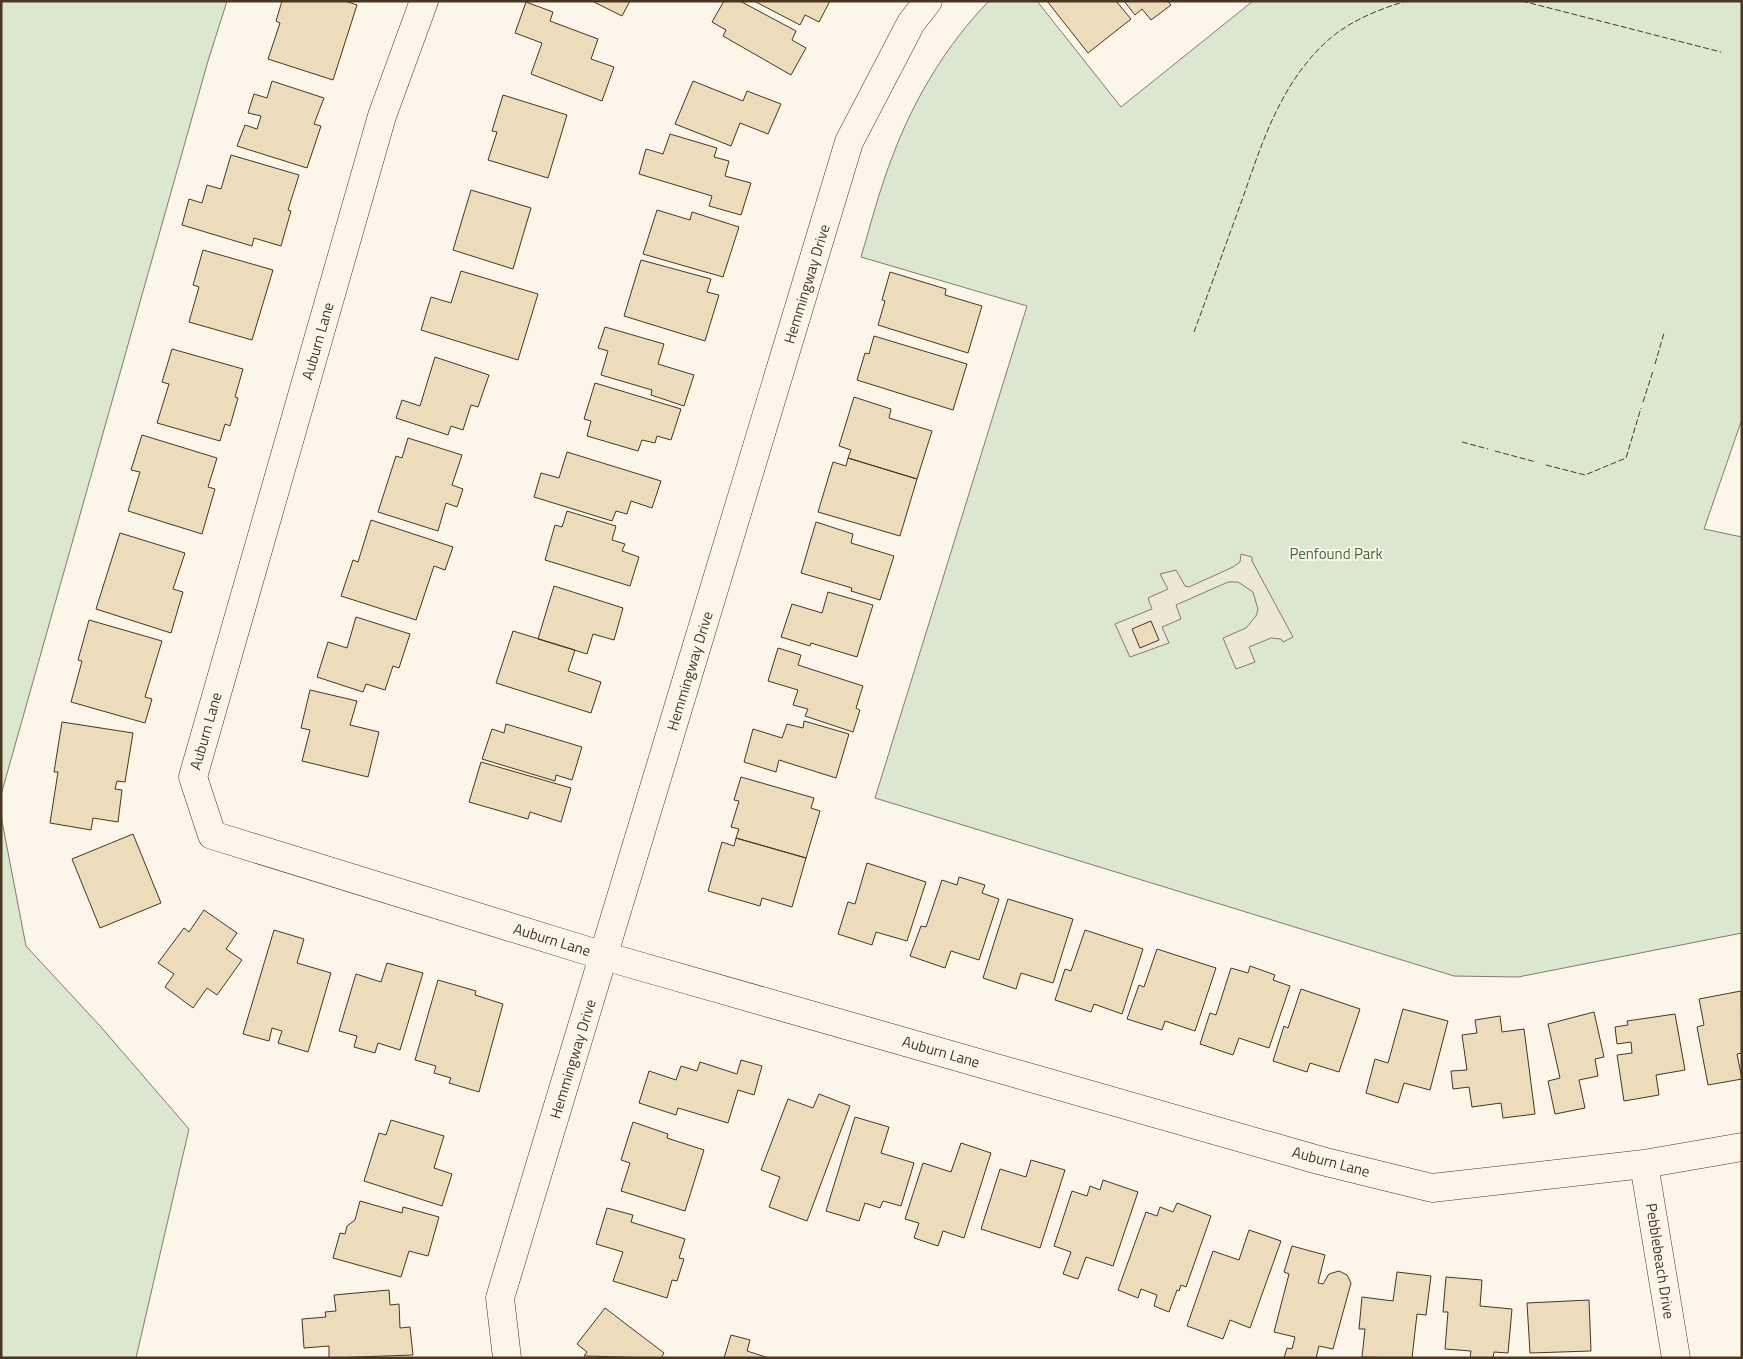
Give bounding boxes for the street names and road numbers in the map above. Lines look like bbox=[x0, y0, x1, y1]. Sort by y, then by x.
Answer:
street label: Hemmingway Drive bbox=[777, 221, 836, 346]
street label: Auburn Lane bbox=[295, 299, 340, 382]
street label: Hemmingway Drive bbox=[660, 608, 719, 733]
street label: Auburn Lane bbox=[183, 689, 228, 772]
street label: Auburn Lane bbox=[511, 917, 594, 962]
street label: Hemmingway Drive bbox=[543, 996, 602, 1121]
street label: Auburn Lane bbox=[900, 1029, 983, 1074]
street label: Auburn Lane bbox=[1290, 1140, 1373, 1183]
street label: Pebblebeach Drive bbox=[1640, 1201, 1681, 1320]

